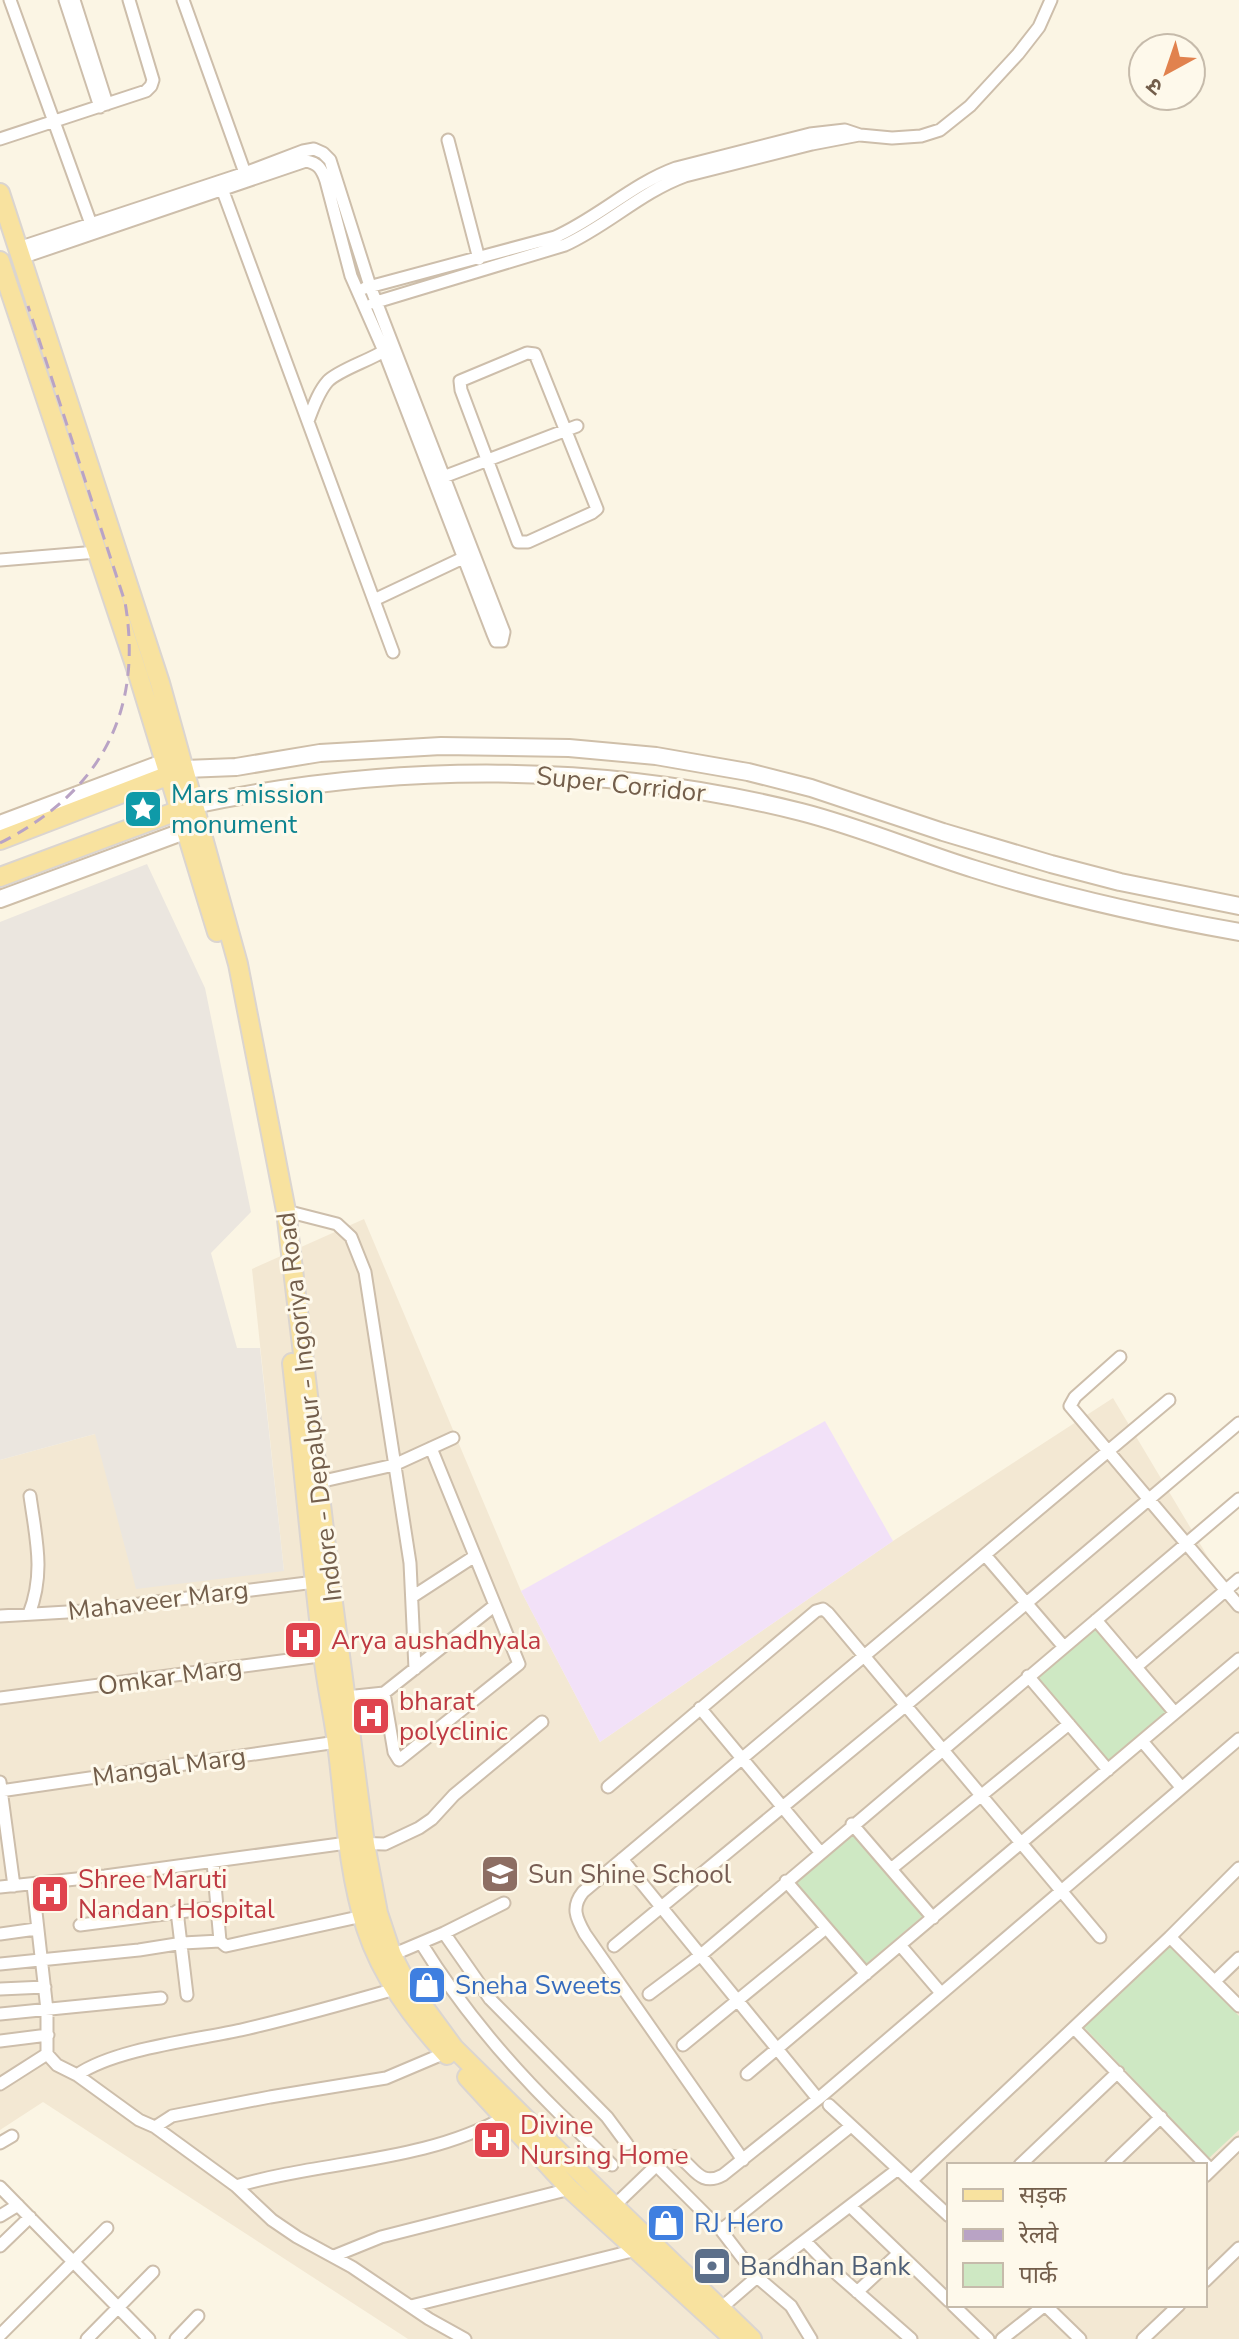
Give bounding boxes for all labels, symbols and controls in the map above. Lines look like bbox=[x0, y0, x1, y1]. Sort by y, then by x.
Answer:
north arrow bbox=[1127, 32, 1207, 112]
text: उ bbox=[1139, 70, 1169, 102]
street label: Super Corridor bbox=[534, 758, 708, 811]
place label: Mars mission monument bbox=[171, 777, 324, 842]
place icon: Mars mission monument bbox=[122, 788, 164, 830]
street label: Indore - Depalpur - Ingoriya Road bbox=[268, 1210, 351, 1604]
street label: Mahaveer Marg bbox=[66, 1572, 250, 1629]
hospital icon: Arya aushadhyala bbox=[282, 1619, 324, 1661]
place label: Arya aushadhyala bbox=[331, 1623, 541, 1658]
street label: Omkar Marg bbox=[96, 1649, 244, 1704]
place label: bharat polyclinic bbox=[399, 1684, 508, 1749]
hospital icon: bharat polyclinic bbox=[350, 1695, 392, 1737]
street label: Mangal Marg bbox=[90, 1738, 248, 1795]
school or university icon: Sun Shine School bbox=[479, 1853, 521, 1895]
place label: Sun Shine School bbox=[528, 1857, 732, 1892]
place label: Shree Maruti Nandan Hospital bbox=[78, 1862, 275, 1927]
hospital icon: Shree Maruti Nandan Hospital bbox=[29, 1873, 71, 1915]
shop icon: Sneha Sweets bbox=[406, 1964, 448, 2006]
place label: Sneha Sweets bbox=[455, 1968, 622, 2003]
place label: Divine Nursing Home bbox=[520, 2108, 689, 2173]
hospital icon: Divine Nursing Home bbox=[471, 2119, 513, 2161]
legend bbox=[947, 2163, 1207, 2307]
text: सड़क bbox=[1019, 2179, 1067, 2211]
shop icon: RJ Hero bbox=[645, 2202, 687, 2244]
place label: RJ Hero bbox=[694, 2206, 784, 2241]
text: रेलवे bbox=[1018, 2219, 1059, 2251]
bank icon: Bandhan Bank bbox=[691, 2245, 733, 2287]
place label: Bandhan Bank bbox=[740, 2249, 911, 2284]
text: पार्क bbox=[1019, 2259, 1058, 2291]

